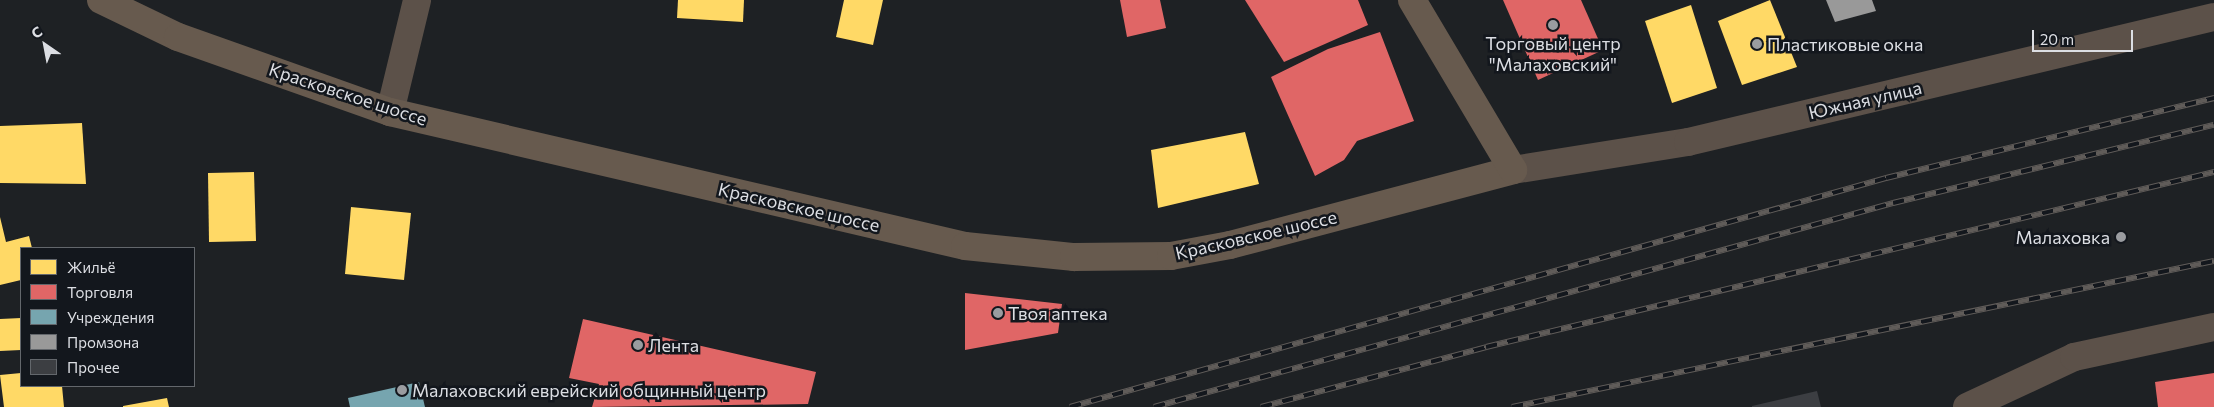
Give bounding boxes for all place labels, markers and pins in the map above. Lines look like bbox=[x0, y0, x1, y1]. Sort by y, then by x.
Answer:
marker: Торговый центр "Малаховский" bbox=[1547, 19, 1559, 31]
place label: Торговый центр "Малаховский" bbox=[1485, 33, 1621, 76]
place label: Пластиковые окна bbox=[1767, 33, 1923, 55]
marker: Пластиковые окна bbox=[1751, 38, 1763, 50]
place label: Малаховка bbox=[2015, 226, 2110, 248]
marker: Малаховка bbox=[2114, 230, 2128, 244]
place label: Твоя аптека bbox=[1008, 302, 1108, 324]
marker: Твоя аптека bbox=[992, 307, 1004, 319]
place label: Лента bbox=[648, 334, 699, 356]
marker: Лента bbox=[632, 339, 644, 351]
place label: Малаховский еврейский общинный центр bbox=[412, 379, 766, 401]
marker: Малаховский еврейский общинный центр bbox=[396, 384, 408, 396]

